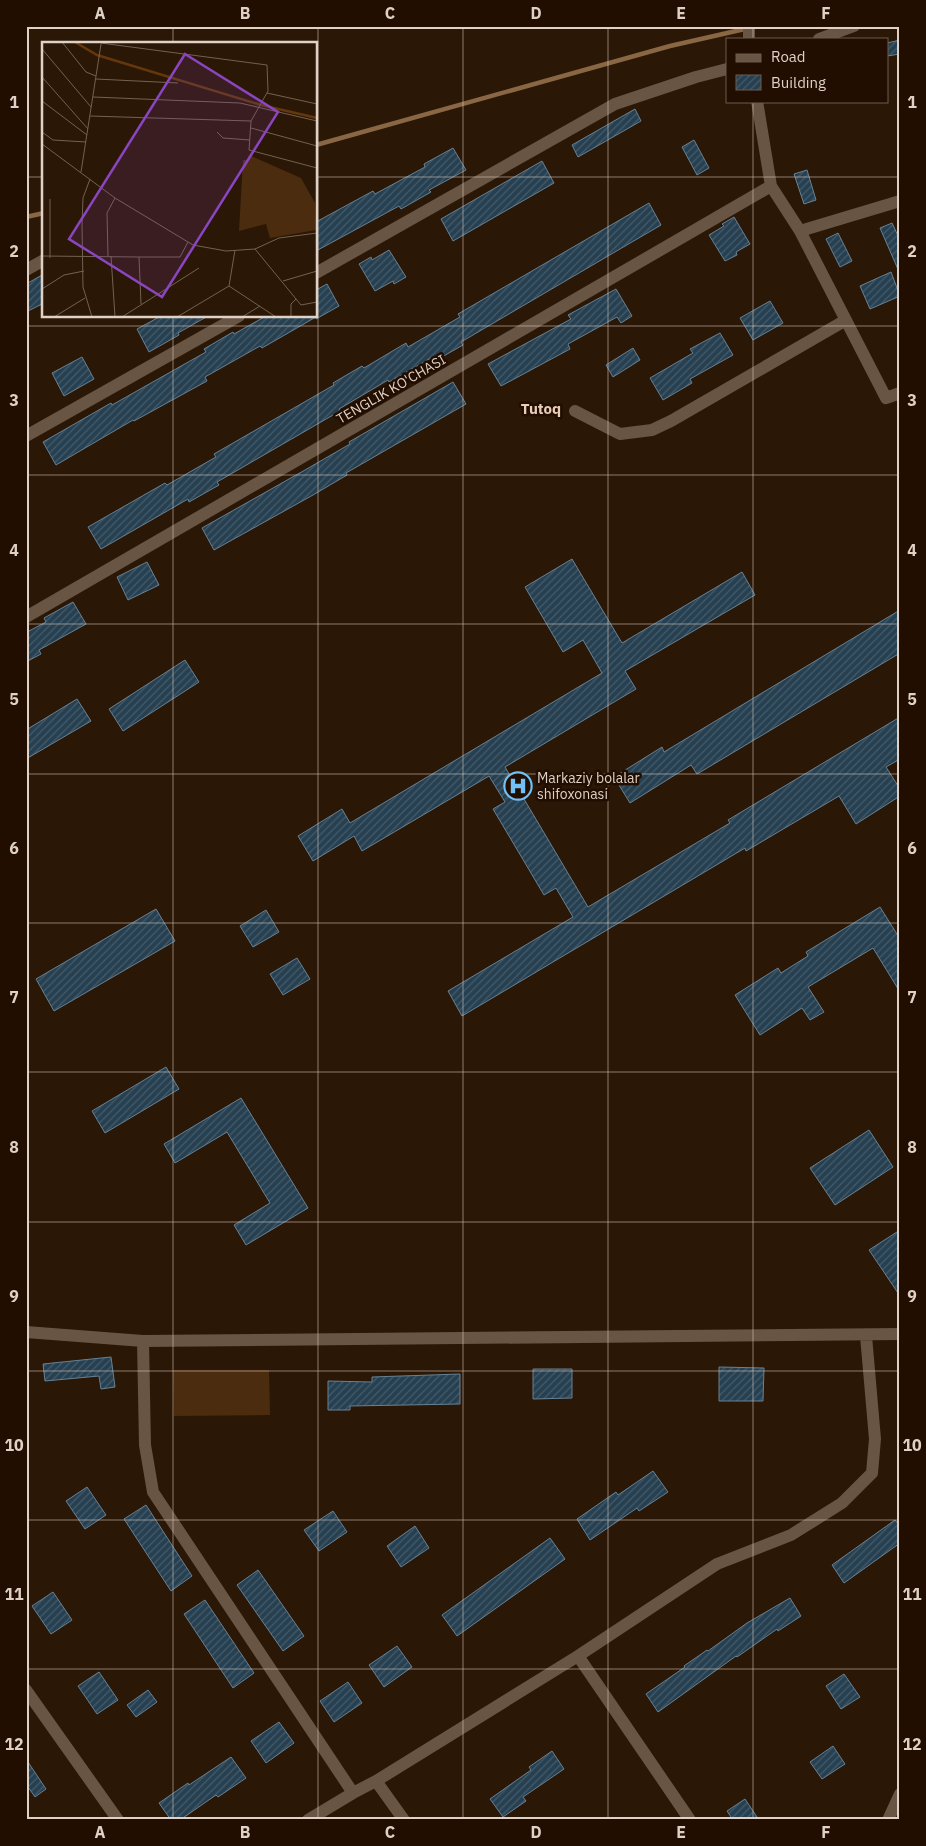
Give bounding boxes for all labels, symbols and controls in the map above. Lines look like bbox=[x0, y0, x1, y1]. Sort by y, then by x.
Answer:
text: A bbox=[95, 3, 106, 23]
text: B bbox=[240, 3, 251, 23]
text: C bbox=[385, 3, 395, 23]
text: D bbox=[530, 3, 542, 23]
text: E bbox=[676, 3, 686, 23]
text: F bbox=[821, 3, 831, 23]
legend bbox=[726, 38, 888, 102]
inset map bbox=[42, 42, 318, 318]
text: Road bbox=[771, 47, 806, 66]
text: Building bbox=[771, 73, 826, 92]
text: 1 bbox=[9, 92, 19, 112]
text: 1 bbox=[907, 92, 917, 112]
text: 2 bbox=[9, 241, 19, 261]
text: 2 bbox=[907, 241, 917, 261]
street label: TENGLIK KO'CHASI bbox=[333, 350, 449, 428]
text: 3 bbox=[9, 390, 19, 410]
text: 3 bbox=[907, 390, 917, 410]
district label: Tutoq bbox=[521, 399, 561, 418]
text: 4 bbox=[9, 540, 19, 560]
text: 4 bbox=[907, 540, 917, 560]
text: 5 bbox=[9, 689, 19, 709]
text: 5 bbox=[907, 689, 917, 709]
place label: Markaziy bolalar shifoxonasi bbox=[537, 769, 640, 803]
hospital icon: Markaziy bolalar shifoxonasi bbox=[503, 771, 533, 801]
text: 6 bbox=[9, 838, 19, 858]
text: 6 bbox=[907, 838, 917, 858]
text: 7 bbox=[9, 987, 19, 1007]
text: 7 bbox=[907, 987, 917, 1007]
text: 8 bbox=[9, 1137, 19, 1157]
text: 8 bbox=[907, 1137, 917, 1157]
text: 9 bbox=[9, 1286, 19, 1306]
text: 9 bbox=[907, 1286, 917, 1306]
text: 10 bbox=[4, 1435, 24, 1455]
text: 10 bbox=[902, 1435, 922, 1455]
text: 11 bbox=[4, 1584, 24, 1604]
text: 11 bbox=[902, 1584, 922, 1604]
text: 12 bbox=[4, 1734, 24, 1754]
text: 12 bbox=[902, 1734, 922, 1754]
text: A bbox=[95, 1822, 106, 1842]
text: B bbox=[240, 1822, 251, 1842]
text: C bbox=[385, 1822, 395, 1842]
text: D bbox=[530, 1822, 542, 1842]
text: E bbox=[676, 1822, 686, 1842]
text: F bbox=[821, 1822, 831, 1842]

